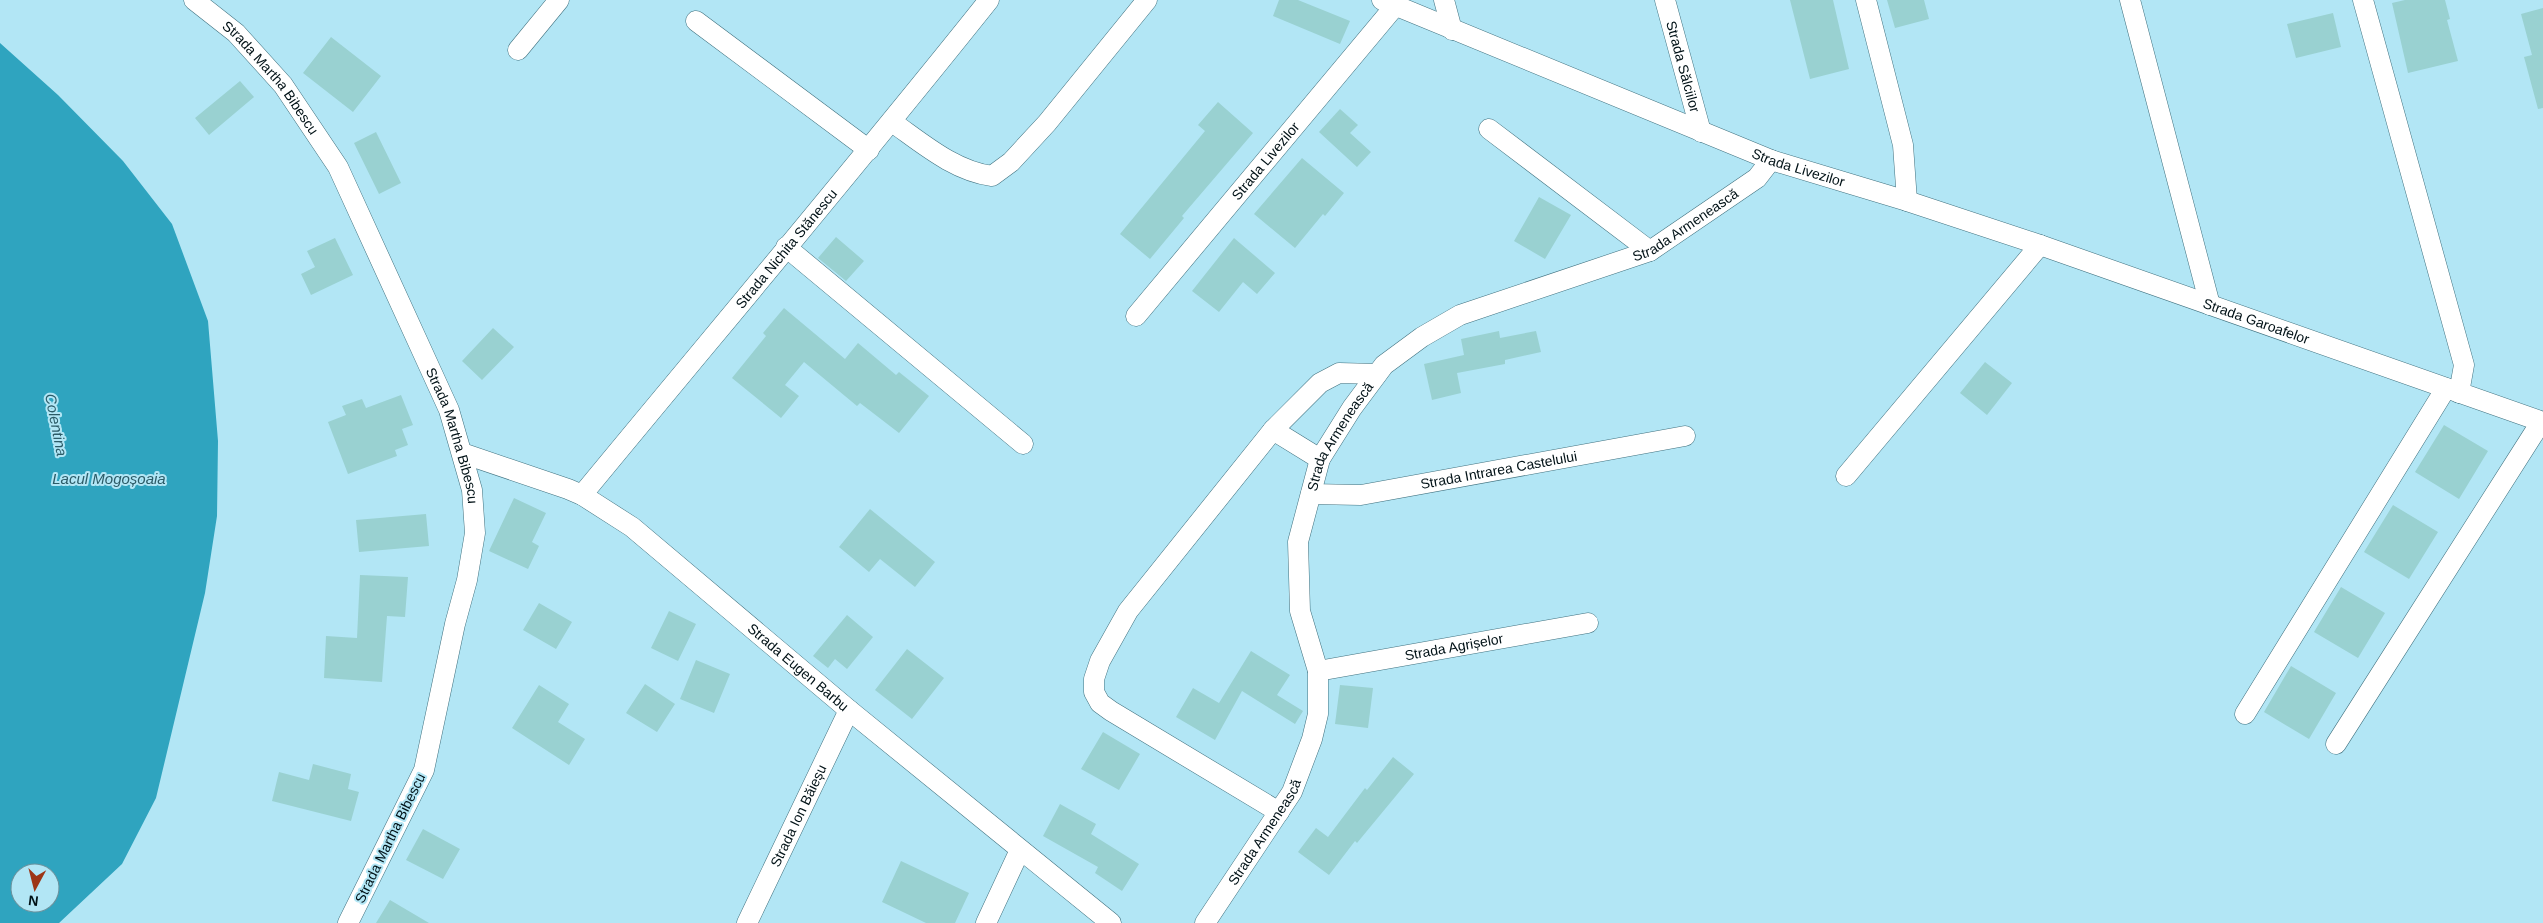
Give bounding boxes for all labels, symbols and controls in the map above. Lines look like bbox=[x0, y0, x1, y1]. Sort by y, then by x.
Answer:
street label: Strada Martha Bibescu bbox=[220, 18, 322, 137]
street label: Strada Sălciilor bbox=[1663, 19, 1703, 114]
street label: Strada Livezilor bbox=[1228, 119, 1303, 203]
street label: Strada Livezilor bbox=[1750, 145, 1847, 190]
street label: Strada Armenească bbox=[1630, 185, 1741, 264]
street label: Strada Nichita Stănescu bbox=[732, 186, 840, 312]
street label: Strada Garoafelor bbox=[2201, 295, 2312, 347]
street label: Strada Martha Bibescu bbox=[423, 365, 481, 504]
street label: Strada Armenească bbox=[1304, 379, 1377, 493]
water label: Colentina bbox=[42, 392, 71, 458]
street label: Strada Intrarea Castelului bbox=[1419, 448, 1578, 492]
water label: Lacul Mogoșoaia bbox=[52, 470, 166, 487]
street label: Strada Eugen Barbu bbox=[745, 620, 852, 714]
street label: Strada Agrișelor bbox=[1403, 630, 1505, 663]
street label: Strada Ion Băieșu bbox=[767, 762, 830, 869]
street label: Strada Martha Bibescu bbox=[352, 770, 428, 906]
street label: Strada Armenească bbox=[1225, 777, 1304, 888]
north arrow bbox=[10, 863, 60, 913]
text: N bbox=[27, 892, 39, 909]

